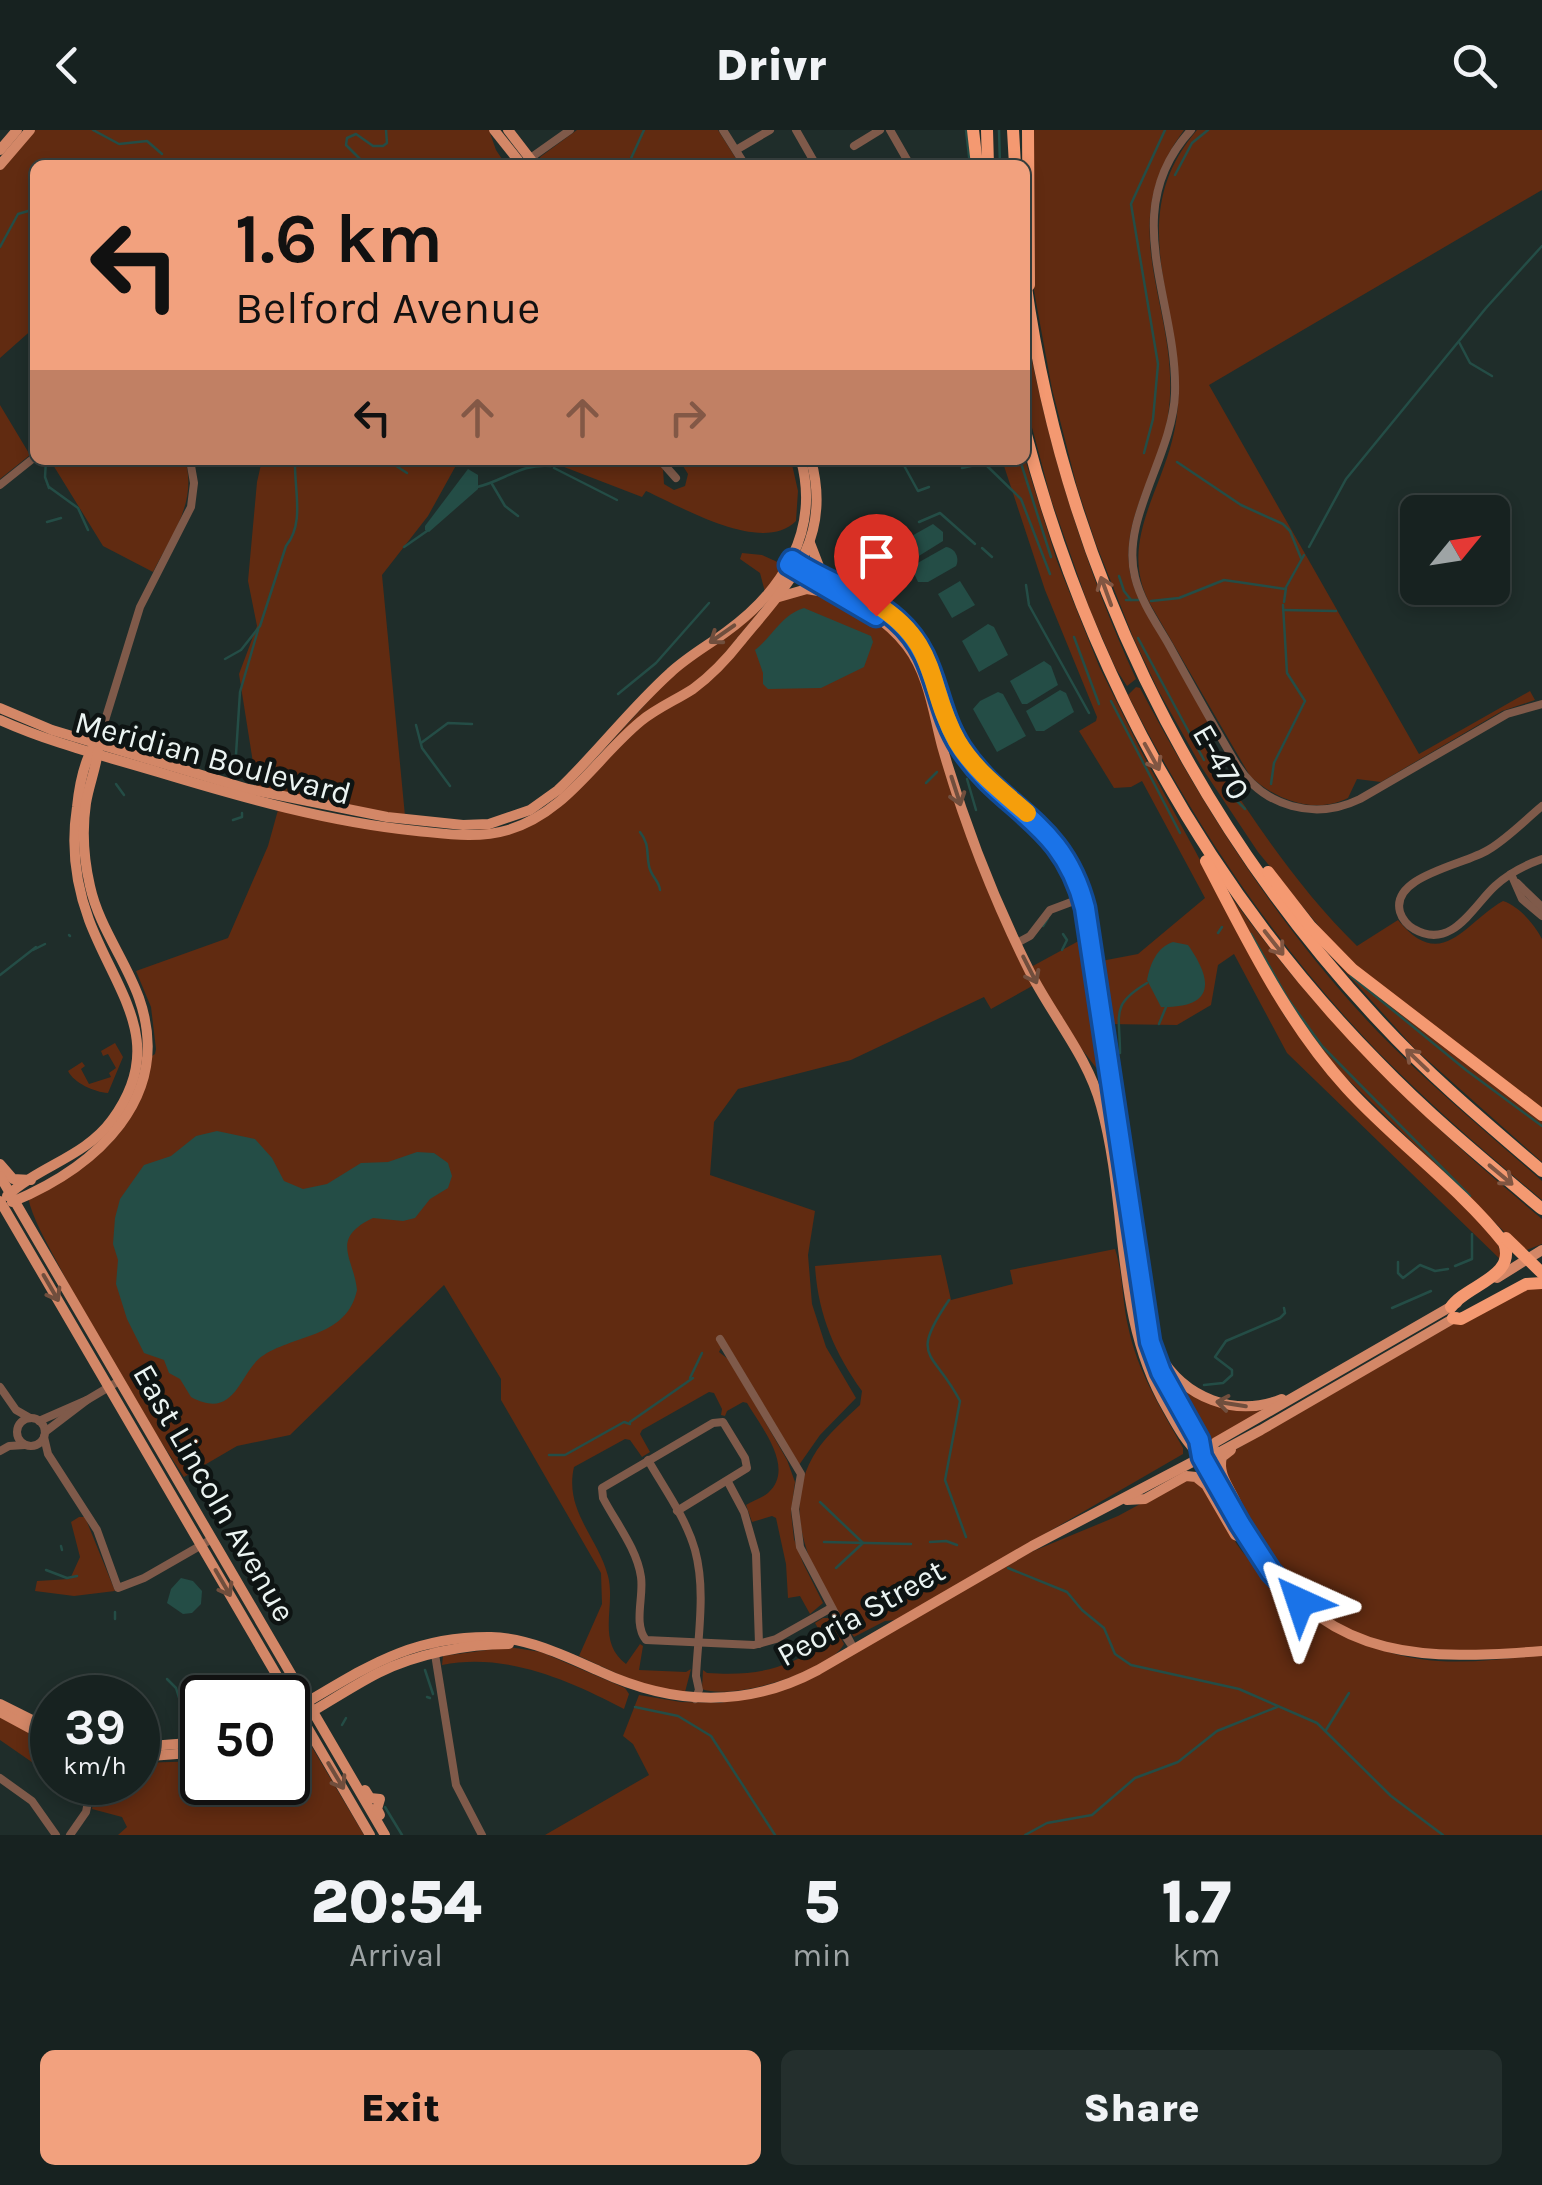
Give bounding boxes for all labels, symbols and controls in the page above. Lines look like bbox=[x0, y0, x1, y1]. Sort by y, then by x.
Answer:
icon: back bbox=[40, 38, 95, 93]
icon: search bbox=[1447, 38, 1502, 93]
text: Drivr bbox=[716, 39, 826, 91]
text: 1.6 km bbox=[235, 198, 443, 280]
icon: left bbox=[70, 200, 200, 330]
text: Belford Avenue bbox=[235, 282, 540, 334]
icon: left bbox=[345, 390, 400, 445]
icon: ahead bbox=[450, 390, 505, 445]
icon: ahead bbox=[555, 390, 610, 445]
icon: right bbox=[660, 390, 715, 445]
north arrow bbox=[1400, 495, 1510, 605]
map controls bbox=[1400, 495, 1510, 605]
pin bbox=[834, 514, 919, 617]
icon: arrive bbox=[849, 529, 904, 584]
one-way arrow bbox=[1096, 576, 1114, 607]
one-way arrow bbox=[709, 624, 736, 645]
street label: Meridian Boulevard bbox=[71, 703, 355, 813]
street label: E-470 bbox=[1185, 718, 1257, 806]
one-way arrow bbox=[1143, 742, 1163, 771]
one-way arrow bbox=[948, 775, 966, 806]
one-way arrow bbox=[1263, 929, 1284, 956]
one-way arrow bbox=[1021, 955, 1040, 985]
one-way arrow bbox=[1405, 1048, 1429, 1072]
one-way arrow bbox=[1488, 1163, 1513, 1186]
one-way arrow bbox=[41, 1273, 61, 1302]
street label: East Lincoln Avenue bbox=[125, 1358, 303, 1628]
one-way arrow bbox=[1216, 1394, 1248, 1413]
position arrow bbox=[1248, 1550, 1352, 1654]
street label: Peoria Street bbox=[771, 1552, 951, 1674]
one-way arrow bbox=[213, 1568, 233, 1597]
speed limit sign: 50 bbox=[180, 1675, 310, 1805]
text: 39 bbox=[64, 1698, 126, 1757]
text: km/h bbox=[63, 1751, 127, 1780]
one-way arrow bbox=[326, 1761, 346, 1790]
text: 20:54 bbox=[311, 1867, 482, 1937]
text: 5 bbox=[804, 1867, 840, 1937]
text: 1.7 bbox=[1162, 1867, 1231, 1937]
text: Arrival bbox=[349, 1937, 443, 1974]
text: min bbox=[792, 1937, 851, 1974]
text: km bbox=[1172, 1937, 1220, 1974]
button: Exit bbox=[40, 2050, 761, 2165]
button: Share bbox=[781, 2050, 1502, 2165]

